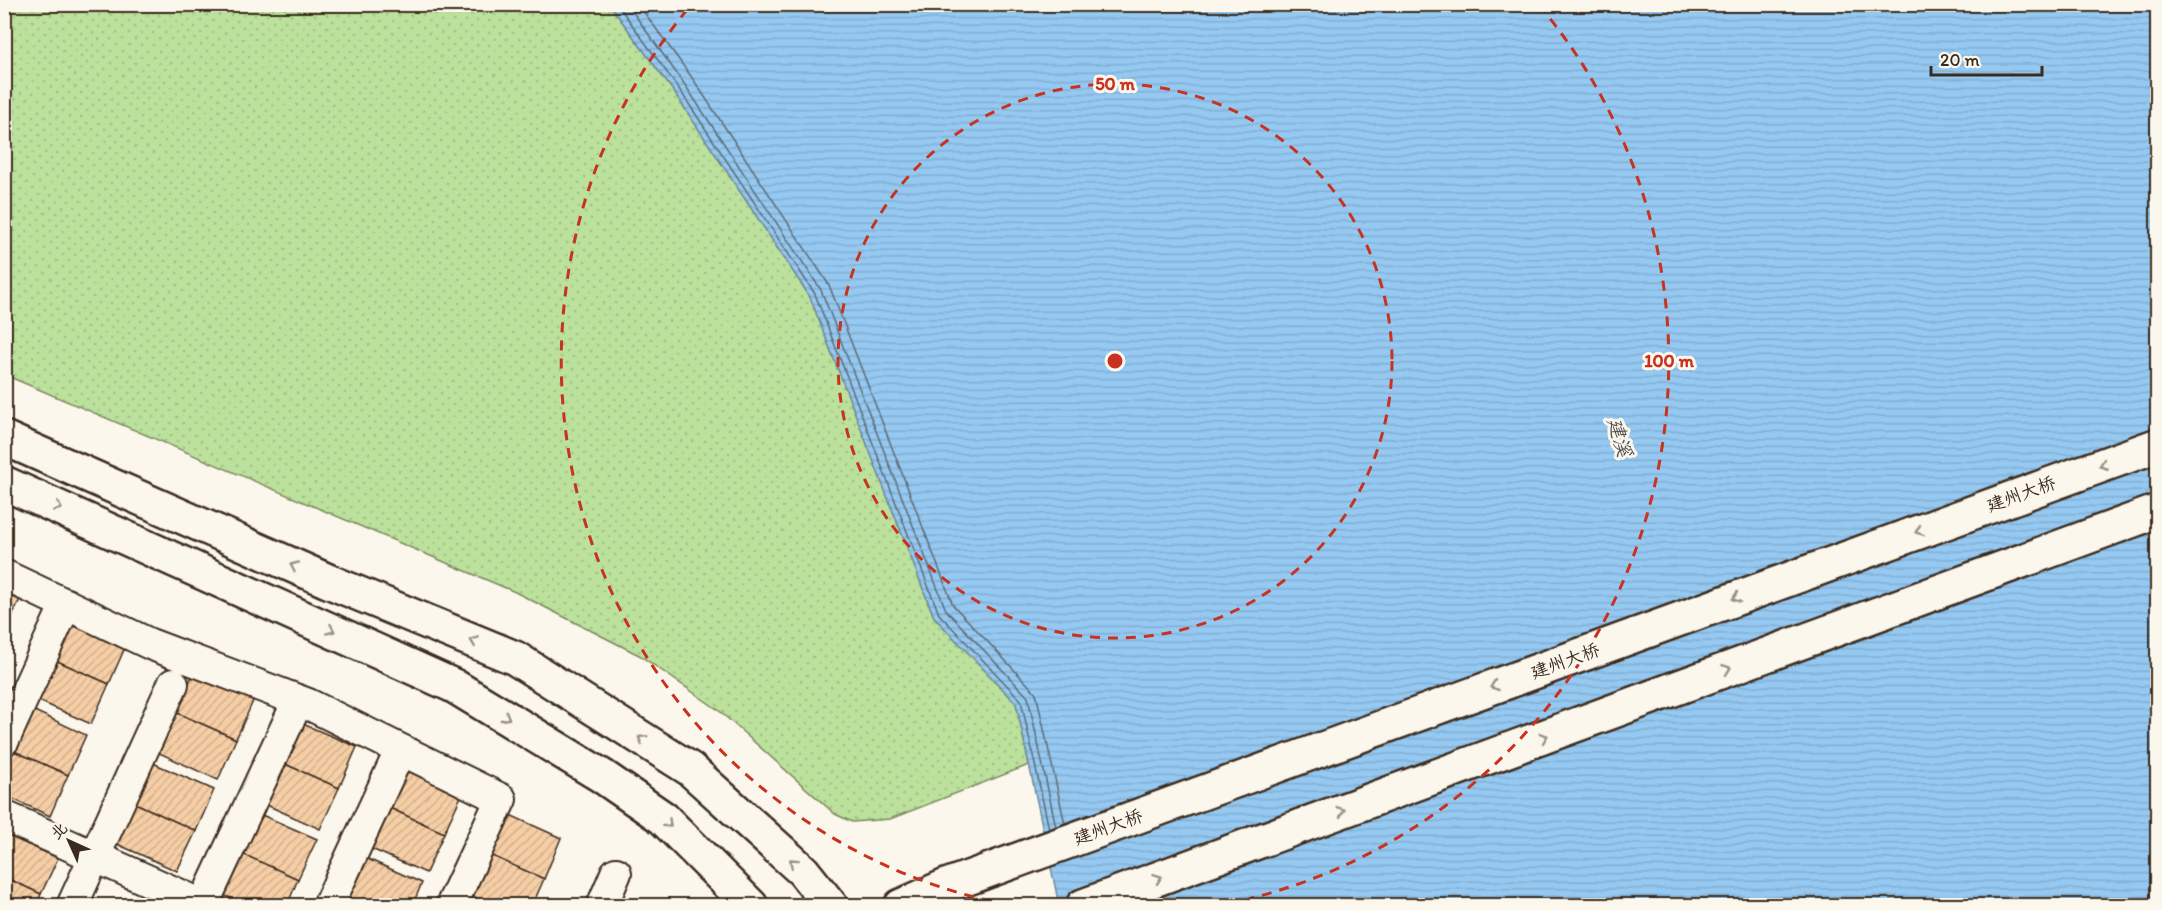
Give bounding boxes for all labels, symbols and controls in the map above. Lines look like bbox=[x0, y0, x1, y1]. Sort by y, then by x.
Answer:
scale bar bbox=[1931, 39, 2042, 77]
text: 20 m bbox=[1940, 49, 1980, 71]
text: 50 m bbox=[1095, 73, 1136, 95]
text: 100 m bbox=[1644, 350, 1695, 372]
centre of rings bbox=[1105, 351, 1125, 371]
water label: 建溪 bbox=[1603, 414, 1638, 461]
one-way arrow bbox=[2098, 457, 2108, 470]
street label: 建州大桥 bbox=[1983, 471, 2059, 517]
one-way arrow bbox=[51, 500, 62, 512]
one-way arrow bbox=[1914, 524, 1925, 537]
one-way arrow bbox=[289, 562, 300, 574]
one-way arrow bbox=[1731, 591, 1742, 604]
one-way arrow bbox=[325, 623, 336, 635]
one-way arrow bbox=[469, 636, 480, 648]
street label: 建州大桥 bbox=[1527, 638, 1603, 684]
one-way arrow bbox=[1721, 664, 1732, 677]
one-way arrow bbox=[1489, 679, 1500, 692]
one-way arrow bbox=[500, 709, 510, 721]
one-way arrow bbox=[1538, 731, 1549, 744]
one-way arrow bbox=[638, 734, 648, 746]
street label: 建州大桥 bbox=[1070, 804, 1146, 850]
one-way arrow bbox=[1335, 806, 1346, 818]
north arrow bbox=[39, 811, 99, 871]
one-way arrow bbox=[662, 817, 672, 828]
text: 北 bbox=[46, 818, 71, 843]
one-way arrow bbox=[789, 858, 799, 869]
one-way arrow bbox=[1152, 873, 1163, 885]

